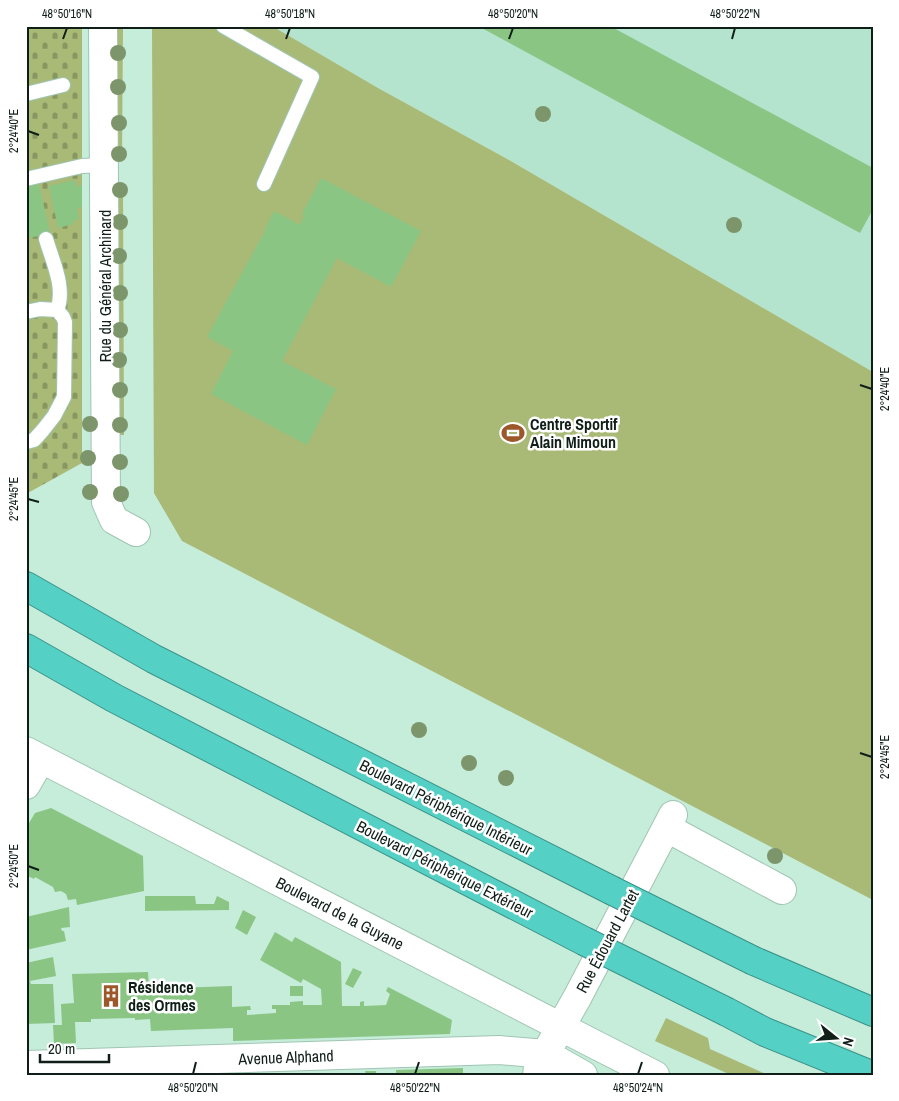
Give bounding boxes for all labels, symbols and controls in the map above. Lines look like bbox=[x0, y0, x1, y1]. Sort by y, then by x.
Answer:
text: 48°50'16"N bbox=[42, 6, 92, 22]
text: 48°50'18"N bbox=[265, 6, 315, 22]
text: 48°50'20"N bbox=[488, 6, 538, 22]
text: 48°50'22"N bbox=[710, 6, 760, 22]
text: 2°24'40"E bbox=[6, 109, 22, 153]
street label: Rue du Général Archinard bbox=[94, 210, 116, 362]
text: 2°24'40"E bbox=[877, 367, 893, 411]
place label: Centre Sportif Alain Mimoun bbox=[530, 413, 618, 453]
sports icon: Centre Sportif Alain Mimoun bbox=[500, 420, 526, 446]
text: 2°24'45"E bbox=[6, 477, 22, 521]
text: 2°24'45"E bbox=[877, 735, 893, 779]
street label: Boulevard Périphérique Intérieur bbox=[356, 754, 537, 860]
street label: Boulevard Périphérique Extérieur bbox=[353, 815, 538, 923]
text: 2°24'50"E bbox=[6, 844, 22, 888]
street label: Boulevard de la Guyane bbox=[272, 871, 408, 955]
street label: Rue Édouard Lartet bbox=[570, 885, 644, 997]
place label: Résidence des Ormes bbox=[128, 976, 196, 1016]
building icon: Résidence des Ormes bbox=[98, 983, 124, 1009]
north arrow bbox=[812, 1014, 862, 1064]
scale bar bbox=[40, 1031, 109, 1063]
text: N bbox=[839, 1035, 858, 1048]
text: 20 m bbox=[48, 1038, 75, 1059]
street label: Avenue Alphand bbox=[237, 1044, 334, 1070]
text: 48°50'20"N bbox=[168, 1080, 218, 1096]
text: 48°50'22"N bbox=[390, 1080, 440, 1096]
text: 48°50'24"N bbox=[613, 1080, 663, 1096]

